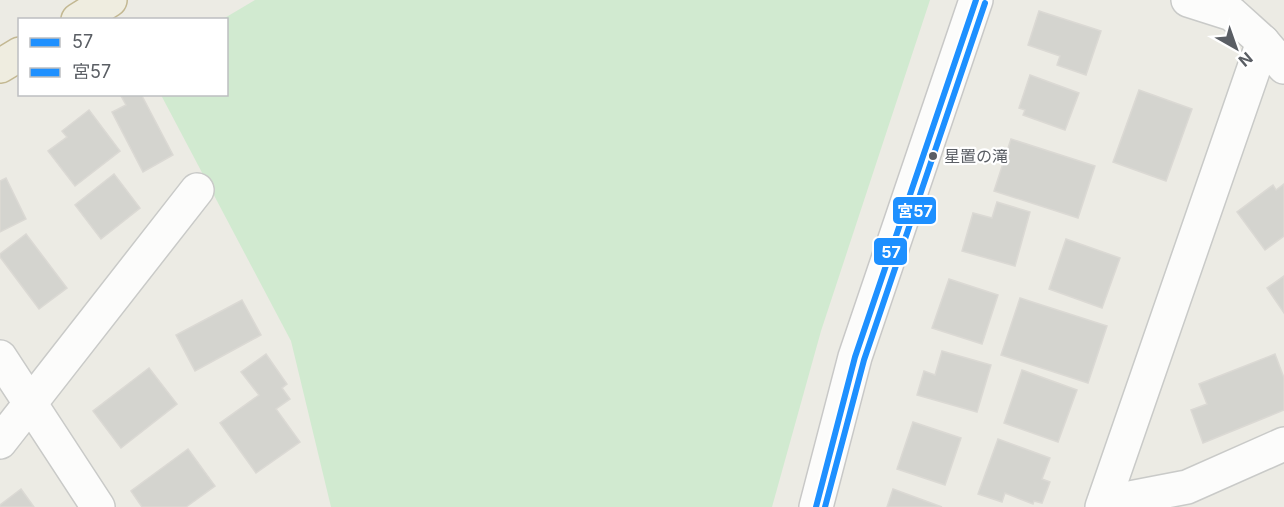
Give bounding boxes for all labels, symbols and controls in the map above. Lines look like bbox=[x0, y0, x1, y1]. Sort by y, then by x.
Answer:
legend bbox=[18, 18, 228, 96]
north arrow bbox=[1206, 18, 1266, 78]
text: 57 bbox=[72, 31, 93, 52]
text: N bbox=[1235, 48, 1257, 71]
text: 宮57 bbox=[72, 61, 111, 82]
place label: 星置の滝 bbox=[944, 146, 1008, 166]
marker: 星置の滝 bbox=[927, 150, 939, 162]
line badge: 宮57 bbox=[892, 196, 937, 225]
text: 宮57 bbox=[897, 201, 933, 221]
line badge: 57 bbox=[873, 237, 908, 266]
text: 57 bbox=[881, 242, 901, 262]

